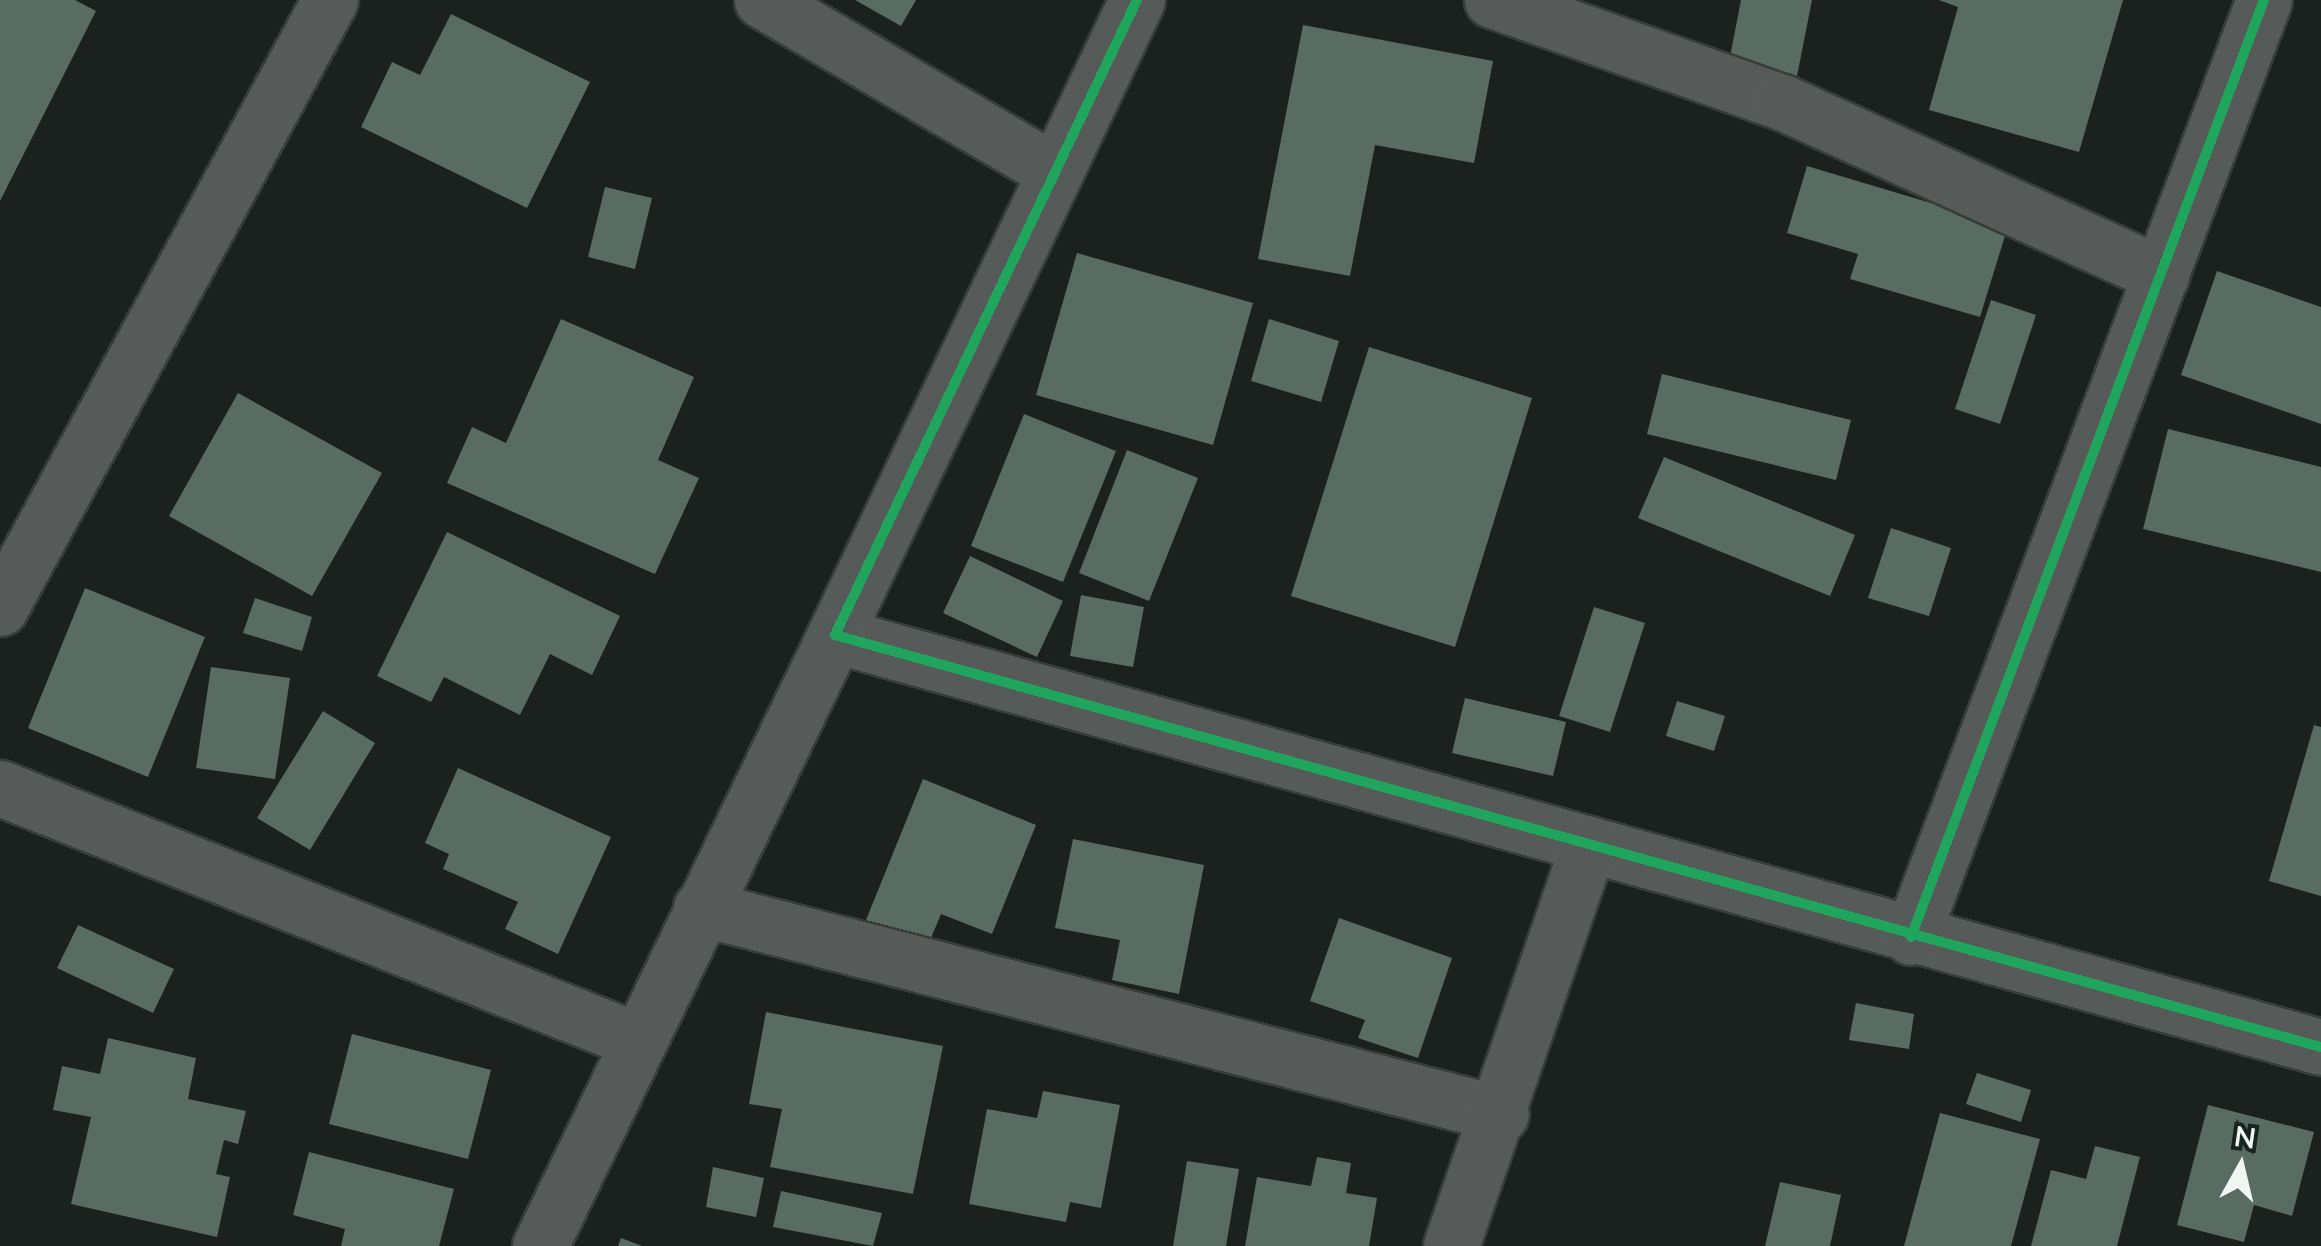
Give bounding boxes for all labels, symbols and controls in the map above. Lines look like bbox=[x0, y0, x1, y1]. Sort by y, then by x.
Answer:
north arrow bbox=[2191, 1116, 2291, 1216]
text: N bbox=[2232, 1118, 2258, 1155]

